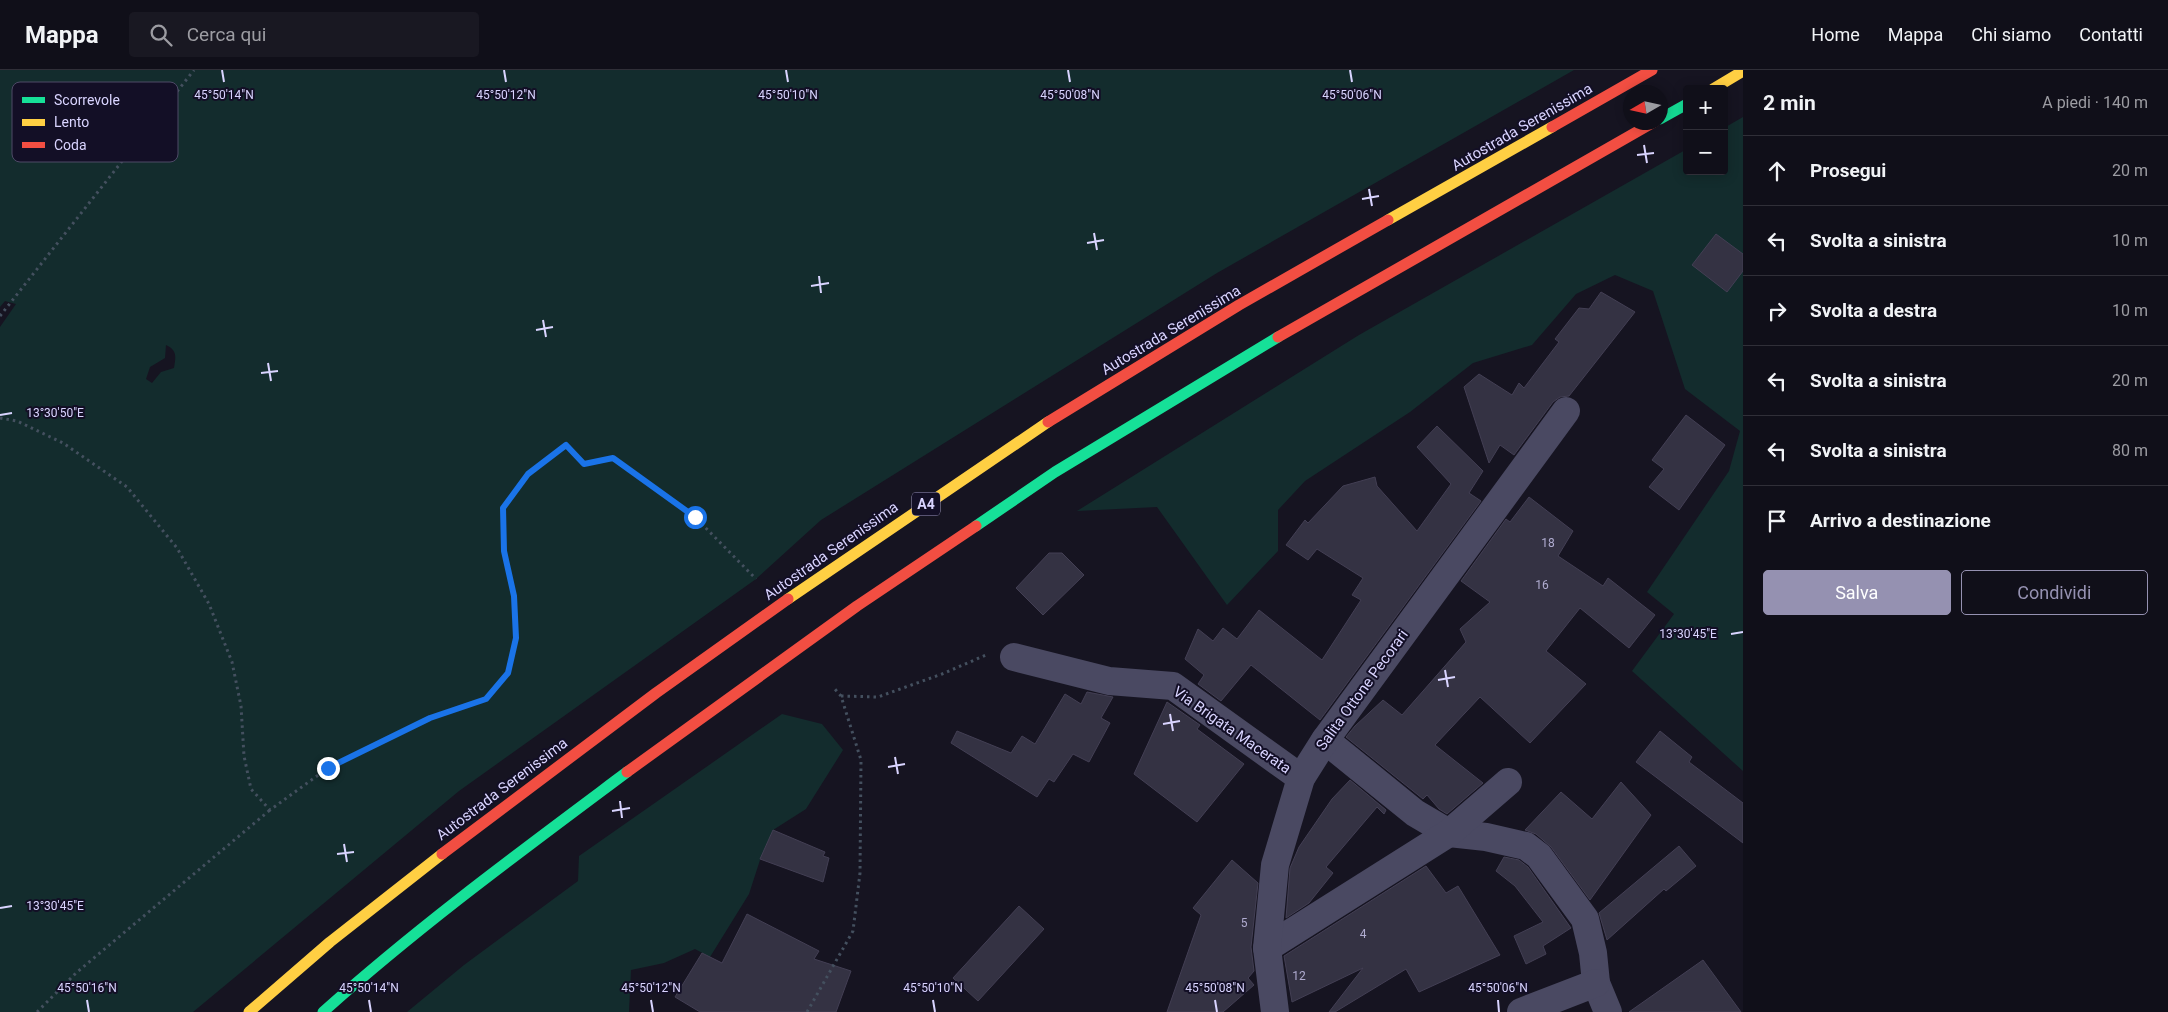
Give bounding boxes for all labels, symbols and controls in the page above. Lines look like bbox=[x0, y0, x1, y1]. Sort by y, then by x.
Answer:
search box bbox=[129, 12, 479, 57]
text: Mappa bbox=[25, 21, 99, 49]
icon: search bbox=[147, 21, 175, 49]
text: Cerca qui bbox=[187, 23, 266, 46]
text: Home bbox=[1811, 24, 1860, 45]
text: Mappa bbox=[1888, 24, 1943, 45]
text: Chi siamo bbox=[1971, 24, 2051, 45]
text: Contatti bbox=[2079, 24, 2143, 45]
street label: Autostrada Serenissima bbox=[1448, 79, 1596, 175]
legend bbox=[12, 82, 178, 162]
north arrow bbox=[1623, 85, 1668, 130]
map controls bbox=[1683, 85, 1728, 175]
button: + bbox=[1683, 85, 1728, 130]
text: 45°50'14"N bbox=[194, 88, 254, 102]
text: 45°50'12"N bbox=[476, 88, 536, 102]
text: 45°50'10"N bbox=[758, 88, 818, 102]
text: 45°50'08"N bbox=[1040, 88, 1100, 102]
text: 45°50'06"N bbox=[1322, 88, 1382, 102]
text: 2 min bbox=[1763, 91, 1816, 115]
text: Scorrevole bbox=[54, 92, 120, 108]
text: A piedi · 140 m bbox=[2042, 93, 2148, 112]
text: Lento bbox=[54, 114, 89, 130]
button: − bbox=[1683, 130, 1728, 175]
text: Coda bbox=[54, 137, 87, 153]
icon: ahead bbox=[1763, 157, 1791, 185]
text: Prosegui bbox=[1810, 159, 1886, 182]
text: 20 m bbox=[2112, 161, 2148, 180]
icon: left bbox=[1763, 227, 1791, 255]
text: Svolta a sinistra bbox=[1810, 229, 1947, 252]
text: 10 m bbox=[2112, 231, 2148, 250]
street label: Autostrada Serenissima bbox=[1098, 281, 1244, 379]
icon: right bbox=[1763, 297, 1791, 325]
text: Svolta a destra bbox=[1810, 299, 1937, 322]
text: 10 m bbox=[2112, 301, 2148, 320]
icon: left bbox=[1763, 367, 1791, 395]
text: Svolta a sinistra bbox=[1810, 369, 1947, 392]
text: 20 m bbox=[2112, 371, 2148, 390]
text: 13°30'50"E bbox=[26, 406, 84, 420]
icon: left bbox=[1763, 437, 1791, 465]
text: Svolta a sinistra bbox=[1810, 439, 1947, 462]
text: 80 m bbox=[2112, 441, 2148, 460]
road number: A4 bbox=[912, 492, 940, 516]
street label: Autostrada Serenissima bbox=[761, 498, 901, 604]
route start bbox=[684, 506, 707, 529]
icon: arrive bbox=[1763, 507, 1791, 535]
text: Arrivo a destinazione bbox=[1810, 509, 1991, 532]
house number: 18 bbox=[1541, 536, 1555, 550]
button: Salva bbox=[1763, 570, 1951, 615]
button: Condividi bbox=[1961, 570, 2148, 615]
house number: 16 bbox=[1535, 578, 1549, 592]
street label: Salita Ottone Pecorari bbox=[1312, 626, 1412, 754]
text: 13°30'45"E bbox=[1659, 627, 1717, 641]
street label: Via Brigata Macerata bbox=[1170, 683, 1294, 777]
street label: Autostrada Serenissima bbox=[433, 734, 571, 844]
route end bbox=[317, 757, 340, 780]
text: 13°30'45"E bbox=[26, 899, 84, 913]
house number: 5 bbox=[1241, 916, 1248, 930]
house number: 4 bbox=[1360, 927, 1367, 941]
house number: 12 bbox=[1292, 969, 1306, 983]
text: 45°50'16"N bbox=[57, 981, 117, 995]
text: 45°50'14"N bbox=[339, 981, 399, 995]
text: 45°50'12"N bbox=[621, 981, 681, 995]
text: 45°50'10"N bbox=[903, 981, 963, 995]
text: 45°50'08"N bbox=[1185, 981, 1245, 995]
text: 45°50'06"N bbox=[1468, 981, 1528, 995]

